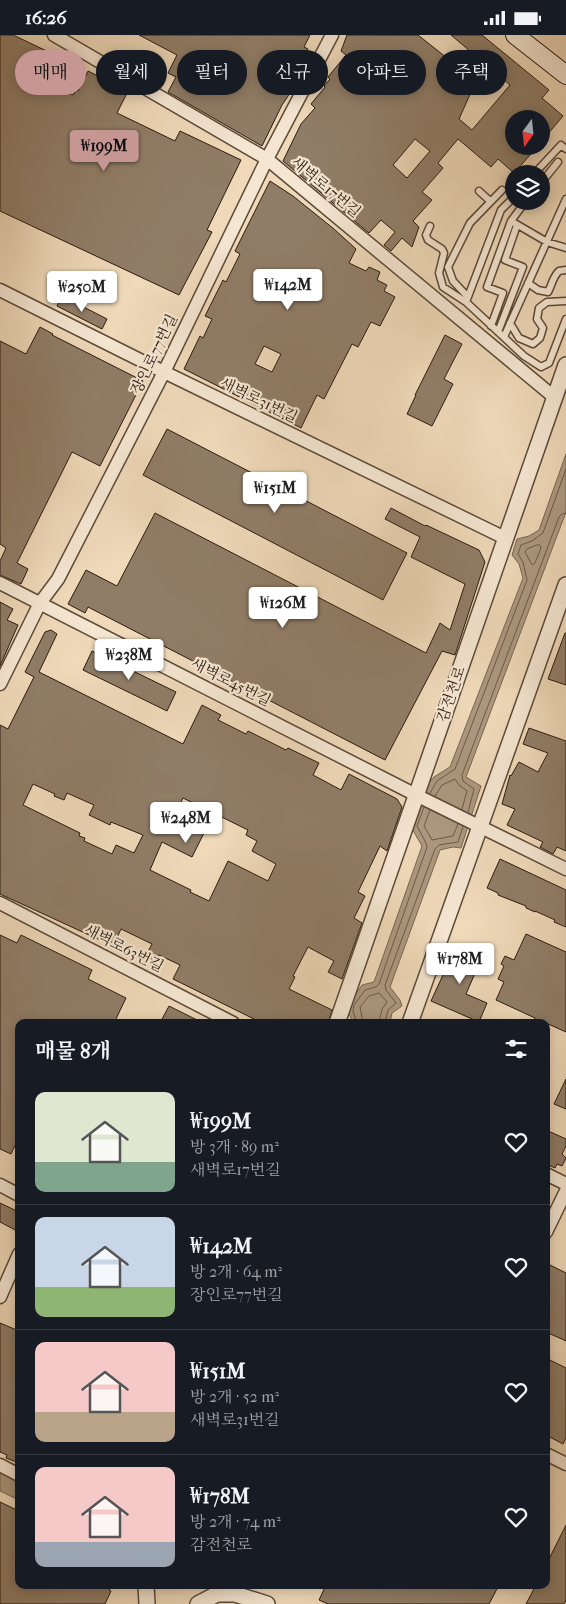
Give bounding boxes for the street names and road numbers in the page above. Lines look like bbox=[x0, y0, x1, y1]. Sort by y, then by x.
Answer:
street label: 새벽로17번길 bbox=[288, 153, 364, 221]
street label: 장인로77번길 bbox=[127, 311, 181, 397]
street label: 새벽로31번길 bbox=[217, 374, 301, 426]
street label: 새벽로45번길 bbox=[188, 654, 274, 710]
street label: 감전천로 bbox=[433, 663, 469, 724]
street label: 새벽로63번길 bbox=[81, 920, 167, 976]

